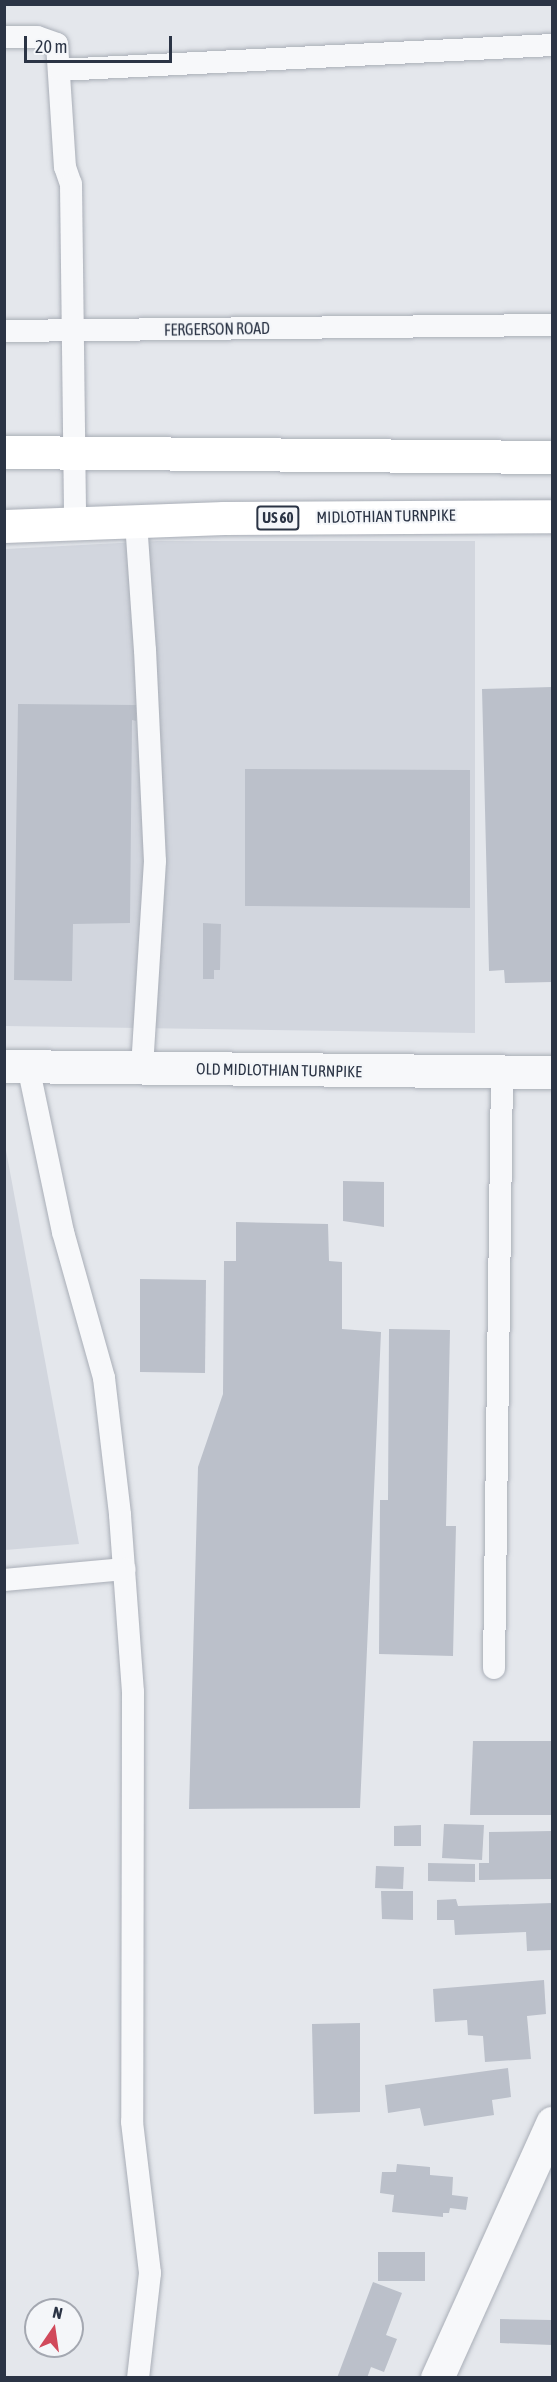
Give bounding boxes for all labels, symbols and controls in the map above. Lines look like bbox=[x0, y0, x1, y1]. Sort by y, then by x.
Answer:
scale bar bbox=[27, 24, 176, 62]
text: 20 m bbox=[35, 36, 67, 57]
street label: FERGERSON ROAD bbox=[164, 318, 270, 340]
street label: MIDLOTHIAN TURNPIKE bbox=[316, 505, 456, 527]
road number: US 60 bbox=[256, 506, 300, 530]
street label: OLD MIDLOTHIAN TURNPIKE bbox=[196, 1059, 362, 1081]
north arrow bbox=[24, 2298, 84, 2358]
text: N bbox=[51, 2303, 64, 2322]

